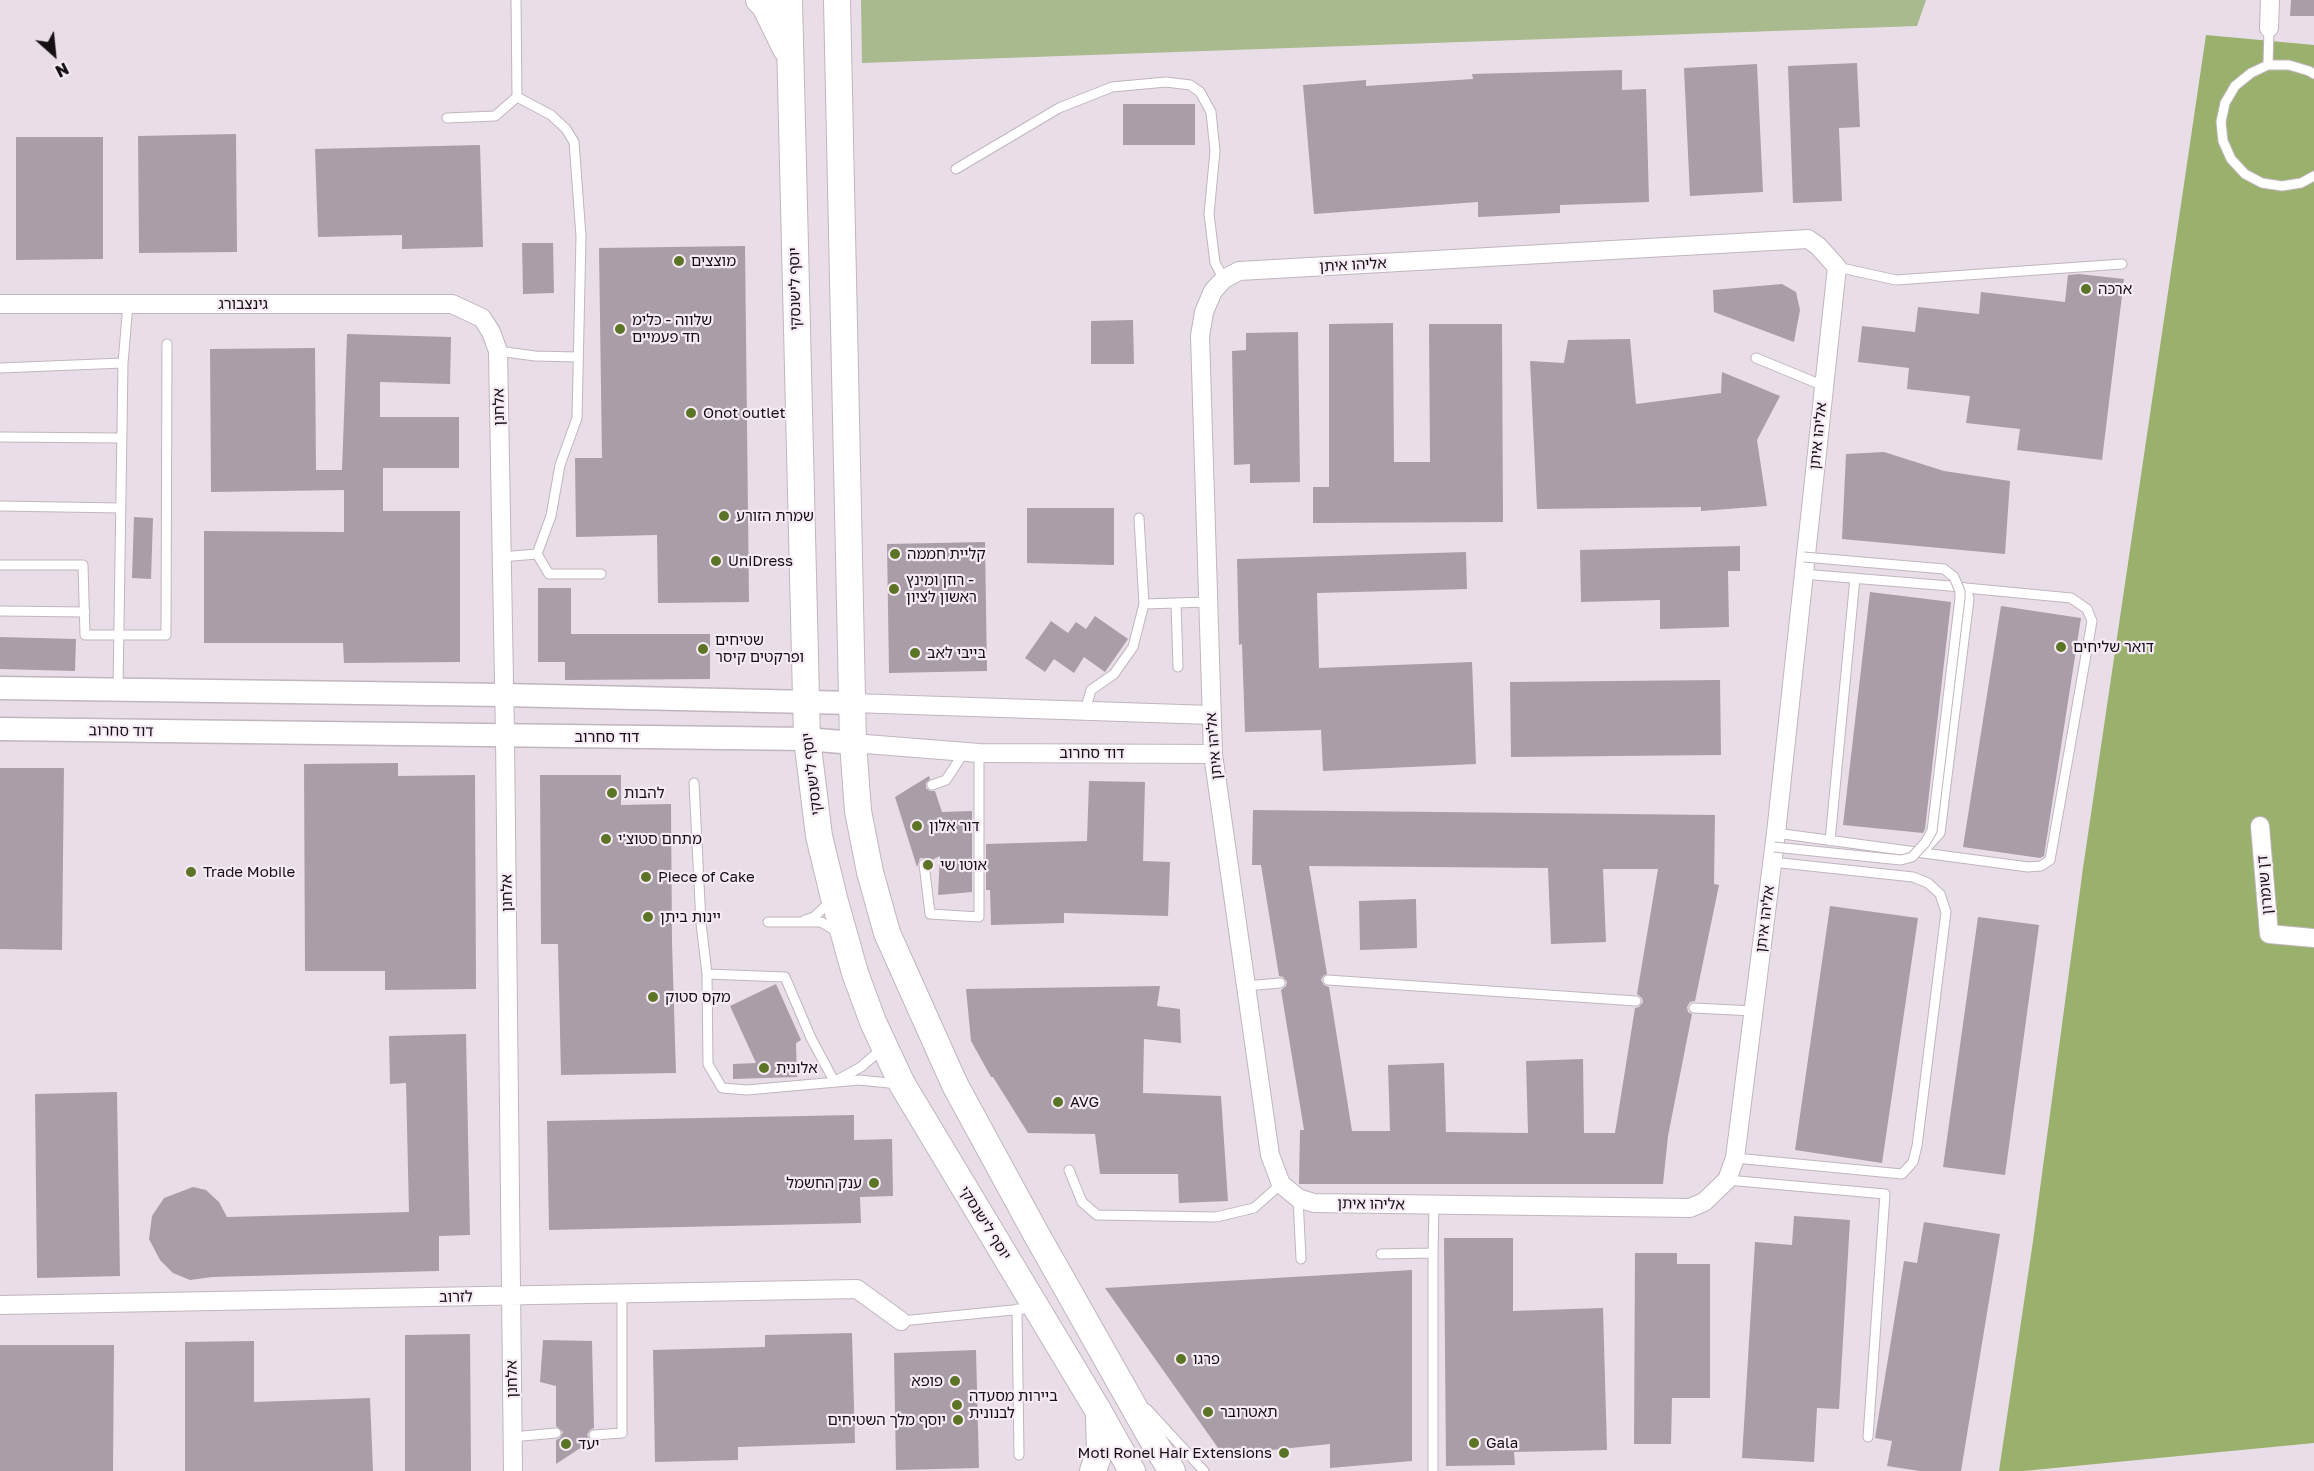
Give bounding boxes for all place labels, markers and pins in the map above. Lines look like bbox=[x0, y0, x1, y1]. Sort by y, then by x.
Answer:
place label: מוצצים bbox=[691, 252, 736, 270]
marker: מוצצים bbox=[672, 254, 686, 268]
place label: ארכה bbox=[2098, 280, 2132, 298]
marker: ארכה bbox=[2079, 282, 2093, 296]
place label: שלווה - כלימ חד פעמיים bbox=[632, 311, 712, 346]
marker: שלווה - כלימ חד פעמיים bbox=[613, 322, 627, 336]
place label: Onot outlet bbox=[703, 404, 785, 422]
marker: Onot outlet bbox=[684, 406, 698, 420]
place label: שמרת הזורע bbox=[736, 507, 814, 525]
marker: שמרת הזורע bbox=[717, 509, 731, 523]
place label: קליית חממה bbox=[907, 545, 986, 563]
marker: קליית חממה bbox=[888, 547, 902, 561]
place label: UniDress bbox=[728, 552, 793, 570]
marker: UniDress bbox=[709, 554, 723, 568]
place label: רוזן ומינץ - ראשון לציון bbox=[906, 571, 977, 606]
marker: רוזן ומינץ - ראשון לציון bbox=[887, 582, 901, 596]
place label: שטיחים ופרקטים קיסר bbox=[715, 631, 804, 666]
place label: דואר שליחים bbox=[2073, 638, 2154, 656]
marker: דואר שליחים bbox=[2054, 640, 2068, 654]
marker: שטיחים ופרקטים קיסר bbox=[696, 642, 710, 656]
place label: בייבי לאב bbox=[927, 644, 986, 662]
marker: בייבי לאב bbox=[908, 646, 922, 660]
place label: להבות bbox=[624, 784, 665, 802]
marker: להבות bbox=[605, 786, 619, 800]
place label: דור אלון bbox=[929, 817, 980, 835]
marker: דור אלון bbox=[910, 819, 924, 833]
place label: מתחם סטוצ'י bbox=[618, 830, 702, 848]
marker: מתחם סטוצ'י bbox=[599, 832, 613, 846]
place label: אוטו שי bbox=[940, 856, 987, 874]
marker: אוטו שי bbox=[921, 858, 935, 872]
place label: Trade Mobile bbox=[203, 863, 295, 881]
marker: Trade Mobile bbox=[184, 865, 198, 879]
place label: Piece of Cake bbox=[658, 868, 755, 886]
marker: Piece of Cake bbox=[639, 870, 653, 884]
place label: יינות ביתן bbox=[660, 908, 721, 926]
marker: יינות ביתן bbox=[641, 910, 655, 924]
place label: מקס סטוק bbox=[665, 988, 731, 1006]
marker: מקס סטוק bbox=[646, 990, 660, 1004]
place label: אלונית bbox=[776, 1059, 818, 1077]
marker: אלונית bbox=[757, 1061, 771, 1075]
place label: AVG bbox=[1070, 1093, 1099, 1111]
marker: AVG bbox=[1051, 1095, 1065, 1109]
place label: ענק החשמל bbox=[786, 1174, 862, 1192]
marker: ענק החשמל bbox=[867, 1176, 881, 1190]
place label: פרגו bbox=[1193, 1350, 1220, 1368]
marker: פרגו bbox=[1174, 1352, 1188, 1366]
place label: פופא bbox=[911, 1372, 943, 1390]
marker: פופא bbox=[948, 1374, 962, 1388]
place label: ביירות מסעדה לבנונית bbox=[969, 1387, 1058, 1422]
marker: ביירות מסעדה לבנונית bbox=[950, 1398, 964, 1412]
place label: תאטרובר bbox=[1220, 1403, 1277, 1421]
marker: תאטרובר bbox=[1201, 1405, 1215, 1419]
place label: יוסף מלך השטיחים bbox=[827, 1411, 946, 1429]
marker: יוסף מלך השטיחים bbox=[951, 1413, 965, 1427]
place label: Gala bbox=[1486, 1434, 1518, 1452]
place label: יעד bbox=[578, 1435, 599, 1453]
marker: Gala bbox=[1467, 1436, 1481, 1450]
marker: יעד bbox=[559, 1437, 573, 1451]
place label: Moti Ronel Hair Extensions bbox=[1078, 1444, 1272, 1462]
marker: Moti Ronel Hair Extensions bbox=[1277, 1446, 1291, 1460]

